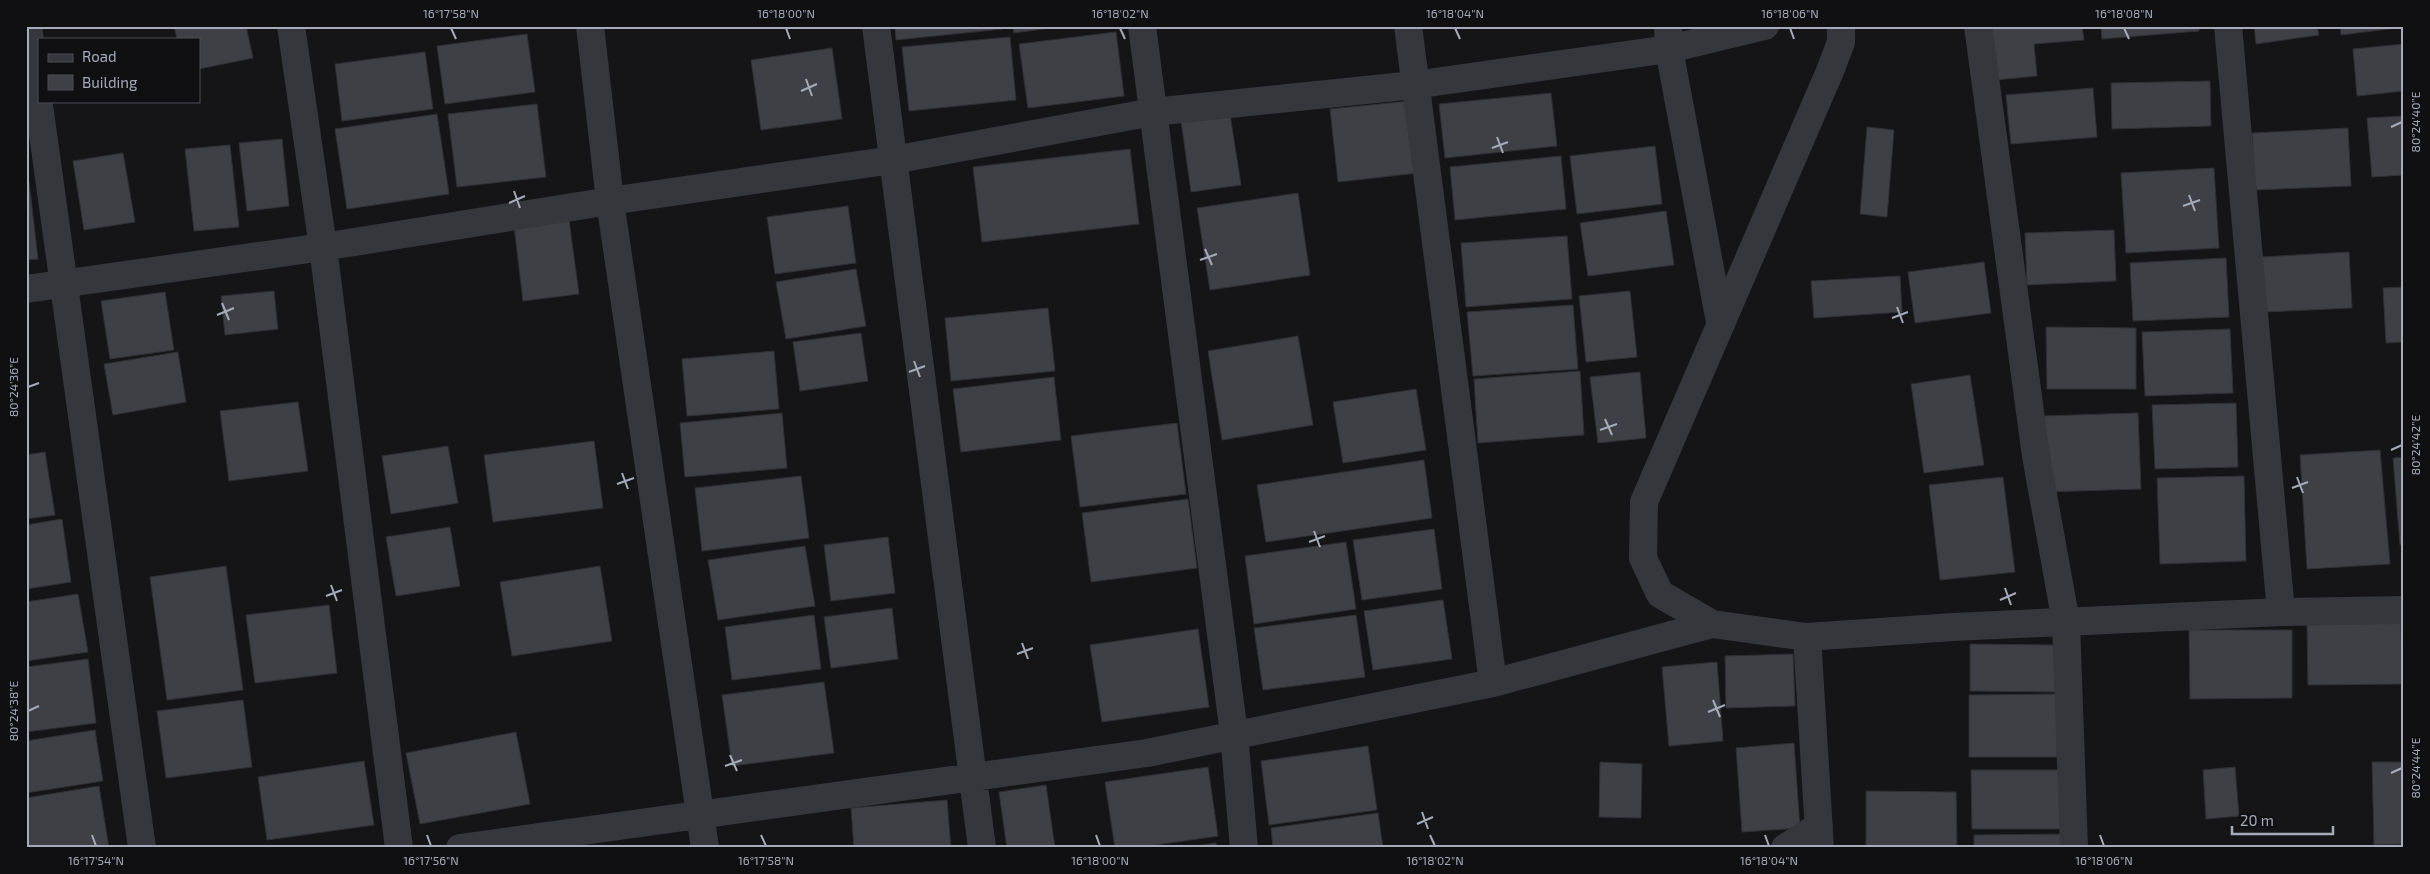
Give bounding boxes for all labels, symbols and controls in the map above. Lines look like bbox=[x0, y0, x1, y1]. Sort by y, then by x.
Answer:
text: 16°17'58"N bbox=[423, 6, 479, 20]
text: 16°18'00"N bbox=[757, 6, 815, 20]
text: 16°18'02"N bbox=[1091, 6, 1149, 20]
text: 16°18'04"N bbox=[1426, 6, 1484, 20]
text: 16°18'06"N bbox=[1761, 6, 1819, 20]
text: 16°18'08"N bbox=[2095, 6, 2153, 20]
legend bbox=[38, 38, 200, 102]
text: Road bbox=[82, 47, 117, 65]
text: Building bbox=[82, 73, 138, 91]
text: 80°24'40"E bbox=[2408, 91, 2422, 152]
text: 80°24'36"E bbox=[6, 357, 20, 417]
text: 80°24'42"E bbox=[2408, 415, 2422, 475]
text: 80°24'38"E bbox=[6, 681, 20, 741]
text: 80°24'44"E bbox=[2408, 737, 2422, 798]
scale bar bbox=[2232, 804, 2334, 836]
text: 20 m bbox=[2240, 811, 2274, 829]
text: 16°17'54"N bbox=[68, 853, 124, 867]
text: 16°17'56"N bbox=[403, 853, 459, 867]
text: 16°17'58"N bbox=[738, 853, 794, 867]
text: 16°18'00"N bbox=[1071, 853, 1129, 867]
text: 16°18'02"N bbox=[1406, 853, 1464, 867]
text: 16°18'04"N bbox=[1740, 853, 1798, 867]
text: 16°18'06"N bbox=[2075, 853, 2133, 867]

